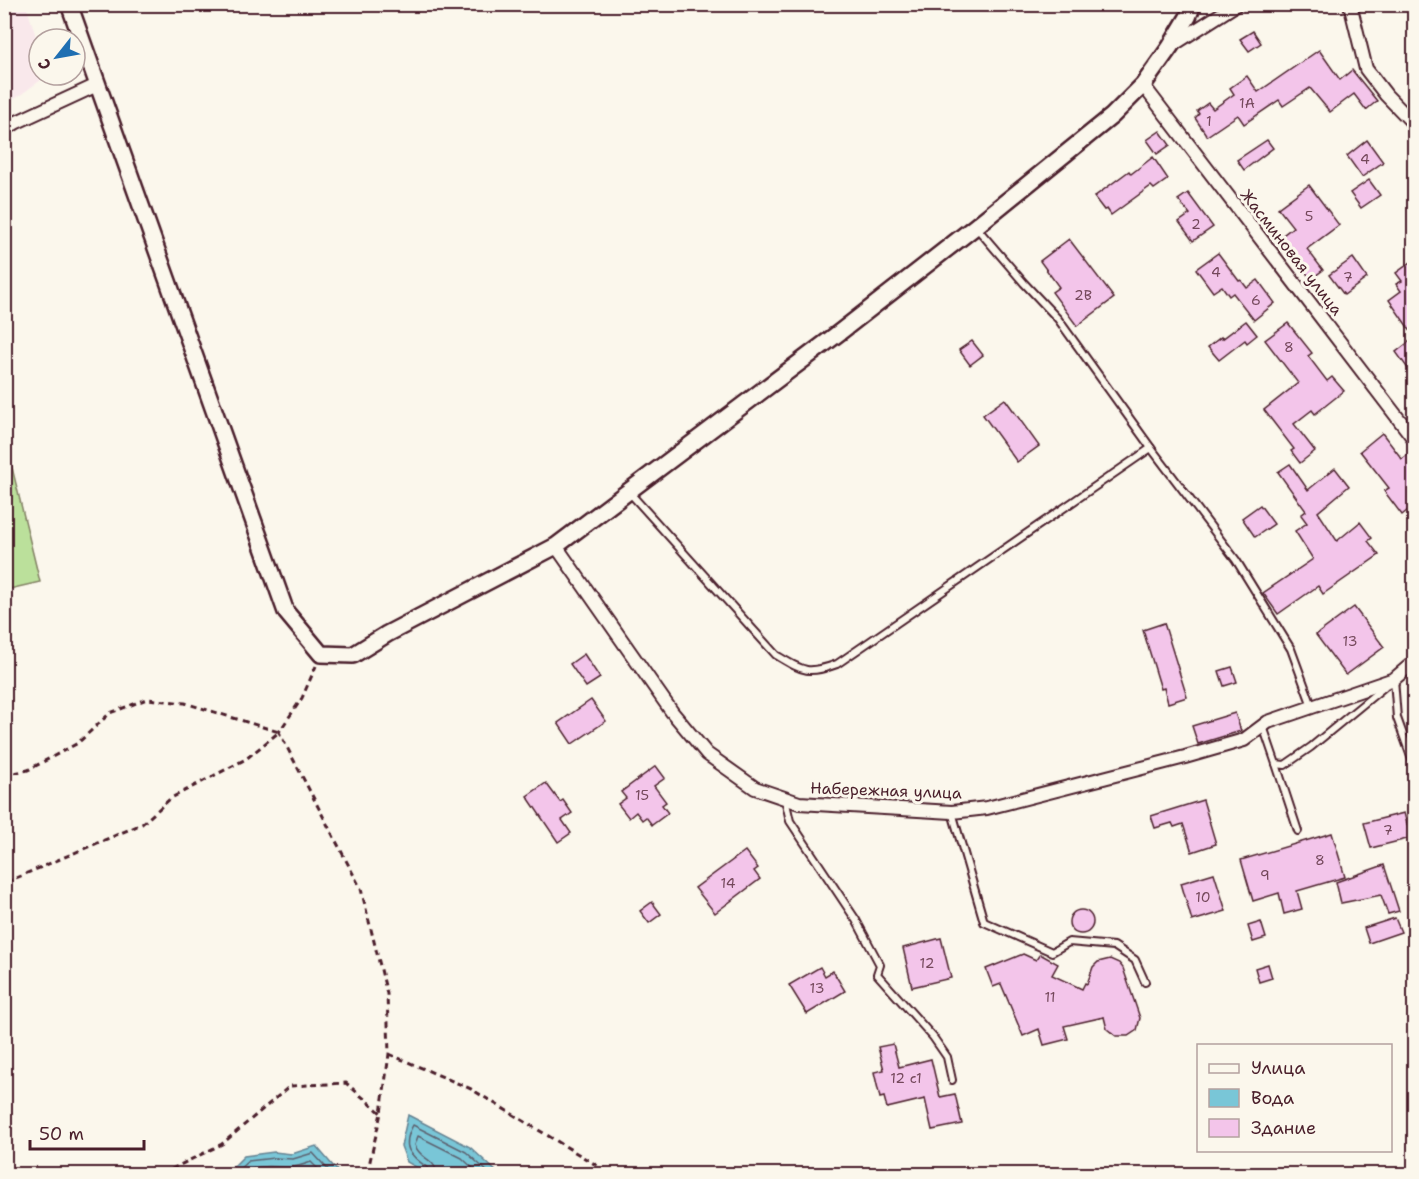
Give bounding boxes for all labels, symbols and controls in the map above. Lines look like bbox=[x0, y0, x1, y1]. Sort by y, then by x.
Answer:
north arrow bbox=[27, 27, 87, 87]
text: С bbox=[33, 55, 56, 74]
house number: 1А bbox=[1239, 94, 1255, 112]
house number: 1 bbox=[1206, 112, 1212, 130]
house number: 4 bbox=[1360, 150, 1370, 168]
street label: Жасминовая улица bbox=[1236, 185, 1347, 320]
house number: 5 bbox=[1305, 207, 1313, 225]
house number: 2 bbox=[1191, 215, 1201, 233]
house number: 4 bbox=[1211, 263, 1221, 281]
house number: 7 bbox=[1343, 268, 1353, 286]
house number: 2В bbox=[1074, 286, 1092, 304]
house number: 6 bbox=[1251, 291, 1261, 309]
house number: 8 bbox=[1284, 338, 1294, 356]
house number: 13 bbox=[1343, 632, 1357, 650]
street label: Набережная улица bbox=[810, 777, 962, 804]
house number: 15 bbox=[635, 786, 649, 804]
house number: 7 bbox=[1383, 821, 1393, 839]
house number: 8 bbox=[1315, 851, 1325, 869]
house number: 9 bbox=[1260, 866, 1270, 884]
house number: 14 bbox=[720, 874, 736, 892]
house number: 10 bbox=[1195, 888, 1211, 906]
house number: 12 bbox=[920, 954, 934, 972]
house number: 13 bbox=[810, 979, 824, 997]
house number: 11 bbox=[1044, 988, 1056, 1006]
legend bbox=[1197, 1044, 1392, 1152]
text: Улица bbox=[1251, 1056, 1305, 1080]
house number: 12 с1 bbox=[890, 1069, 922, 1087]
text: Вода bbox=[1251, 1086, 1294, 1110]
scale bar bbox=[30, 1113, 144, 1151]
text: Здание bbox=[1251, 1116, 1316, 1140]
text: 50 m bbox=[39, 1122, 84, 1146]

